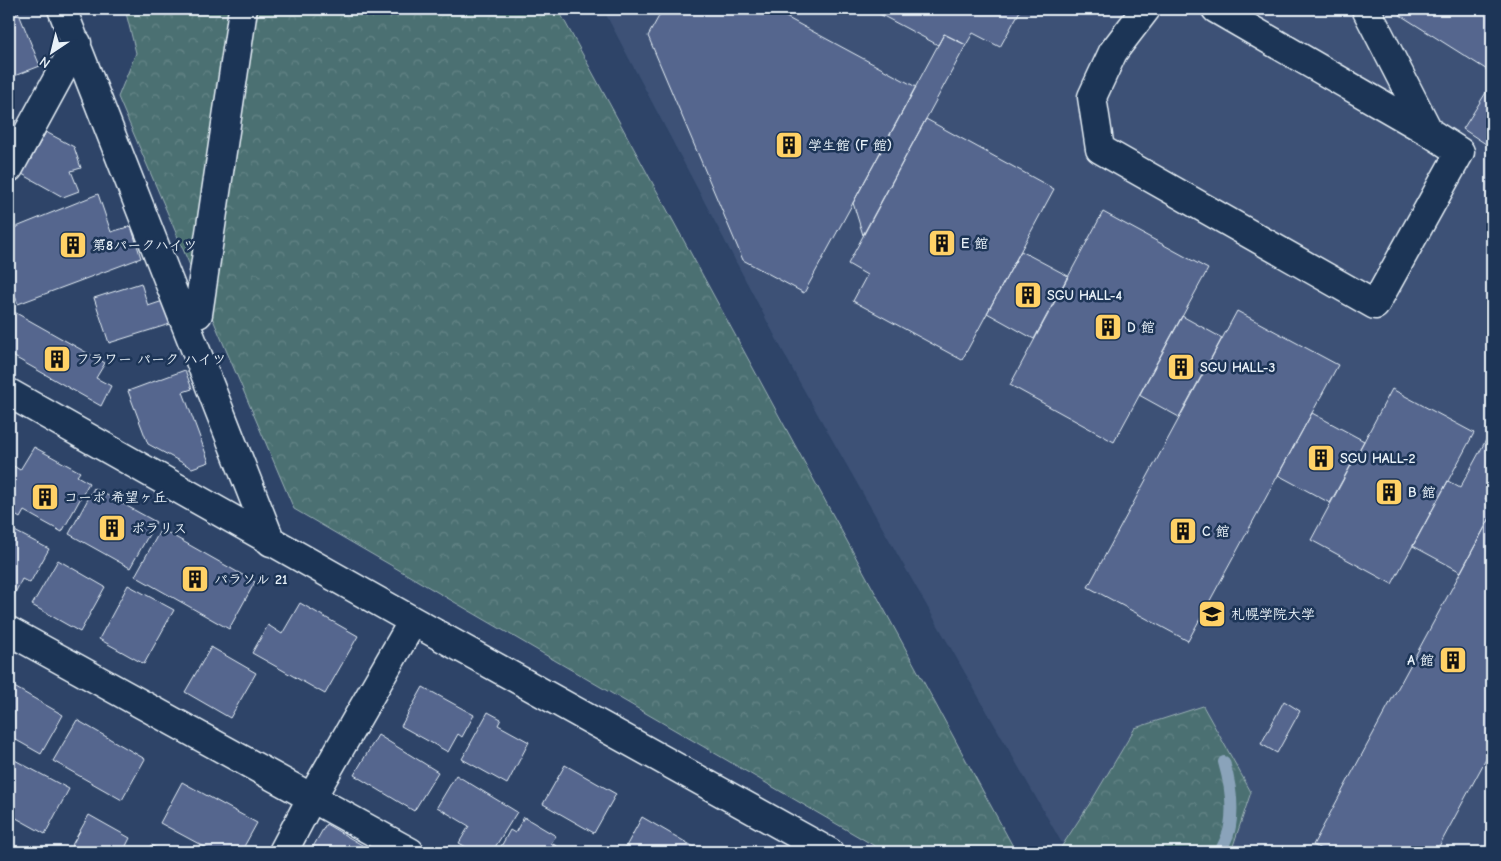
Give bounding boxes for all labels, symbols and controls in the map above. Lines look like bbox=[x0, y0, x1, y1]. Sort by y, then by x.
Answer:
north arrow bbox=[28, 28, 78, 78]
text: N bbox=[36, 53, 53, 72]
building icon: 学生館 (F 館) bbox=[774, 130, 804, 160]
place label: 学生館 (F 館) bbox=[808, 137, 892, 154]
building icon: E 館 bbox=[927, 228, 957, 258]
building icon: 第8パークハイツ bbox=[58, 230, 88, 260]
place label: E 館 bbox=[961, 235, 988, 252]
place label: 第8パークハイツ bbox=[92, 237, 197, 254]
building icon: SGU HALL-4 bbox=[1013, 280, 1043, 310]
place label: SGU HALL-4 bbox=[1047, 287, 1123, 304]
building icon: D 館 bbox=[1093, 312, 1123, 342]
place label: D 館 bbox=[1127, 319, 1155, 336]
building icon: フラワー パーク ハイツ bbox=[42, 344, 72, 374]
place label: フラワー パーク ハイツ bbox=[76, 351, 226, 368]
building icon: SGU HALL-3 bbox=[1166, 352, 1196, 382]
place label: SGU HALL-3 bbox=[1200, 359, 1276, 376]
building icon: SGU HALL-2 bbox=[1306, 443, 1336, 473]
place label: SGU HALL-2 bbox=[1340, 450, 1416, 467]
building icon: B 館 bbox=[1374, 477, 1404, 507]
building icon: コーポ 希望ヶ丘 bbox=[30, 482, 60, 512]
place label: B 館 bbox=[1408, 484, 1436, 501]
place label: コーポ 希望ヶ丘 bbox=[64, 489, 167, 506]
building icon: ポラリス bbox=[97, 513, 127, 543]
building icon: C 館 bbox=[1168, 516, 1198, 546]
place label: ポラリス bbox=[131, 520, 187, 537]
place label: C 館 bbox=[1202, 523, 1229, 540]
building icon: パラソル 21 bbox=[180, 564, 210, 594]
place label: パラソル 21 bbox=[214, 571, 287, 588]
school or university icon: 札幌学院大学 bbox=[1197, 599, 1227, 629]
place label: 札幌学院大学 bbox=[1231, 606, 1315, 623]
building icon: A 館 bbox=[1438, 645, 1468, 675]
place label: A 館 bbox=[1407, 652, 1434, 669]

